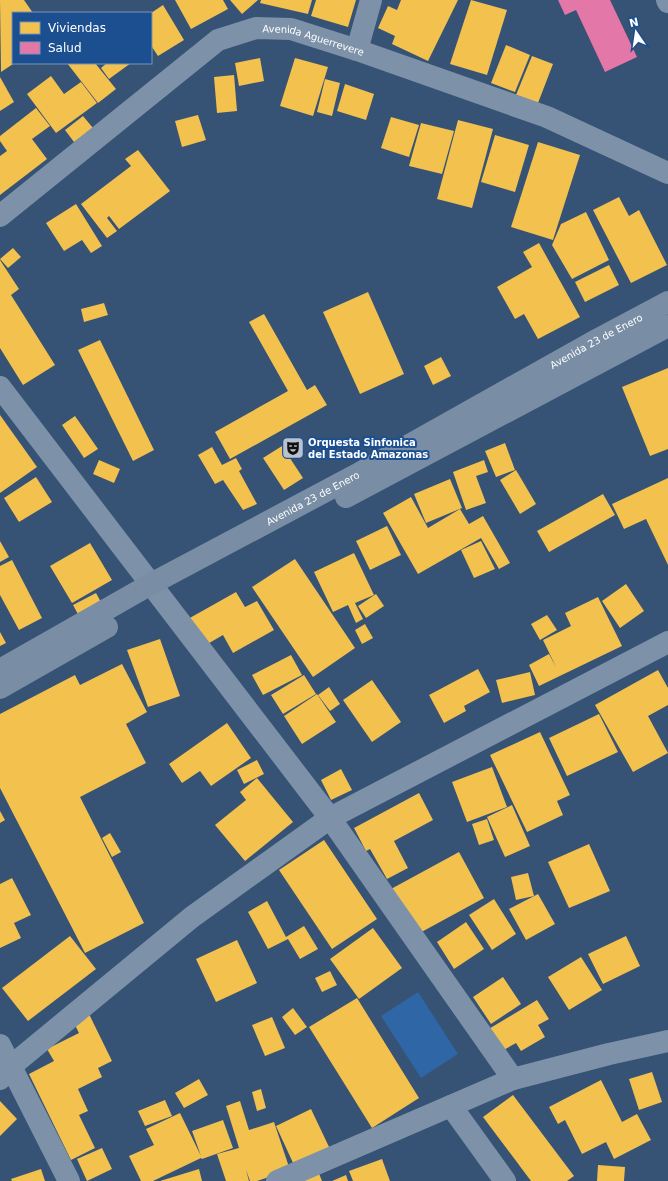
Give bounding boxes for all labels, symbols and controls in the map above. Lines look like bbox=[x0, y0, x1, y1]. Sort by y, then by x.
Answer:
legend bbox=[12, 12, 152, 64]
north arrow bbox=[616, 12, 656, 52]
text: N bbox=[628, 15, 640, 30]
text: Viviendas bbox=[48, 21, 106, 35]
street label: Avenida Aguerrevere bbox=[262, 23, 366, 58]
text: Salud bbox=[48, 41, 82, 55]
street label: Avenida 23 de Enero bbox=[548, 311, 644, 370]
theatre icon: Orquesta Sinfonica del Estado Amazonas bbox=[280, 435, 306, 461]
place label: Orquesta Sinfonica del Estado Amazonas bbox=[308, 437, 428, 460]
street label: Avenida 23 de Enero bbox=[264, 469, 361, 527]

